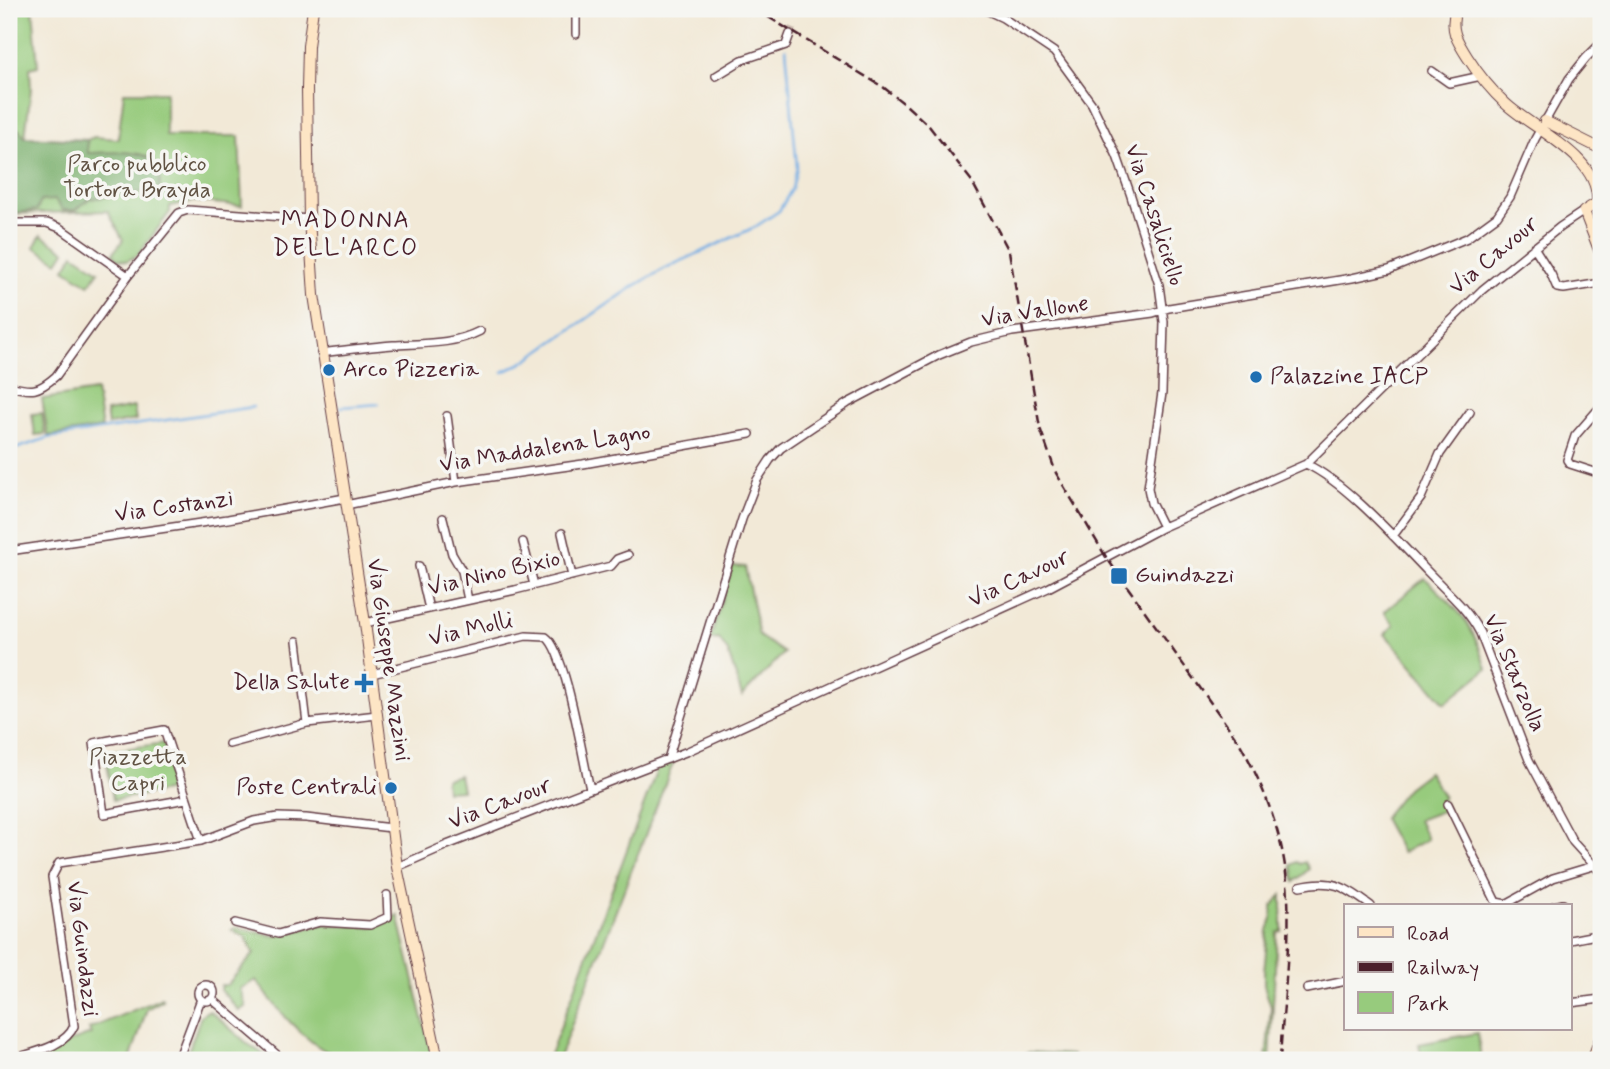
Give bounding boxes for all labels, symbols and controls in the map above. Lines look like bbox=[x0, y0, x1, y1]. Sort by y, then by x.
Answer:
street label: Via Casaliciello bbox=[1117, 140, 1191, 290]
park label: Parco pubblico Tortora Brayda bbox=[63, 150, 211, 206]
district label: MADONNA DELL'ARCO bbox=[273, 205, 419, 264]
street label: Via Cavour bbox=[1443, 210, 1545, 302]
street label: Via Vallone bbox=[979, 289, 1091, 335]
place label: Arco Pizzeria bbox=[343, 355, 479, 385]
marker: Arco Pizzeria bbox=[321, 362, 337, 378]
place label: Palazzine IACP bbox=[1270, 362, 1428, 392]
marker: Palazzine IACP bbox=[1248, 369, 1264, 385]
street label: Via Maddalena Lagno bbox=[437, 418, 653, 480]
street label: Via Costanzi bbox=[113, 484, 235, 530]
street label: Via Cavour bbox=[964, 542, 1075, 615]
street label: Via Nino Bixio bbox=[425, 544, 563, 604]
street label: Via Giuseppe Mazzini bbox=[359, 557, 417, 763]
place label: Guindazzi bbox=[1135, 561, 1234, 591]
marker: Guindazzi bbox=[1109, 566, 1129, 586]
street label: Via Molli bbox=[426, 606, 516, 654]
street label: Via Starzolla bbox=[1476, 609, 1552, 737]
place label: Della Salute bbox=[233, 668, 350, 698]
marker: Della Salute bbox=[356, 675, 372, 691]
park label: Piazzetta Capri bbox=[89, 743, 187, 799]
street label: Via Cavour bbox=[444, 771, 556, 837]
place label: Poste Centrali bbox=[236, 773, 377, 803]
marker: Poste Centrali bbox=[383, 780, 399, 796]
street label: Via Guindazzi bbox=[59, 880, 105, 1018]
legend bbox=[1344, 904, 1572, 1030]
text: Road bbox=[1407, 920, 1449, 948]
text: Railway bbox=[1407, 954, 1479, 982]
text: Park bbox=[1407, 990, 1449, 1018]

